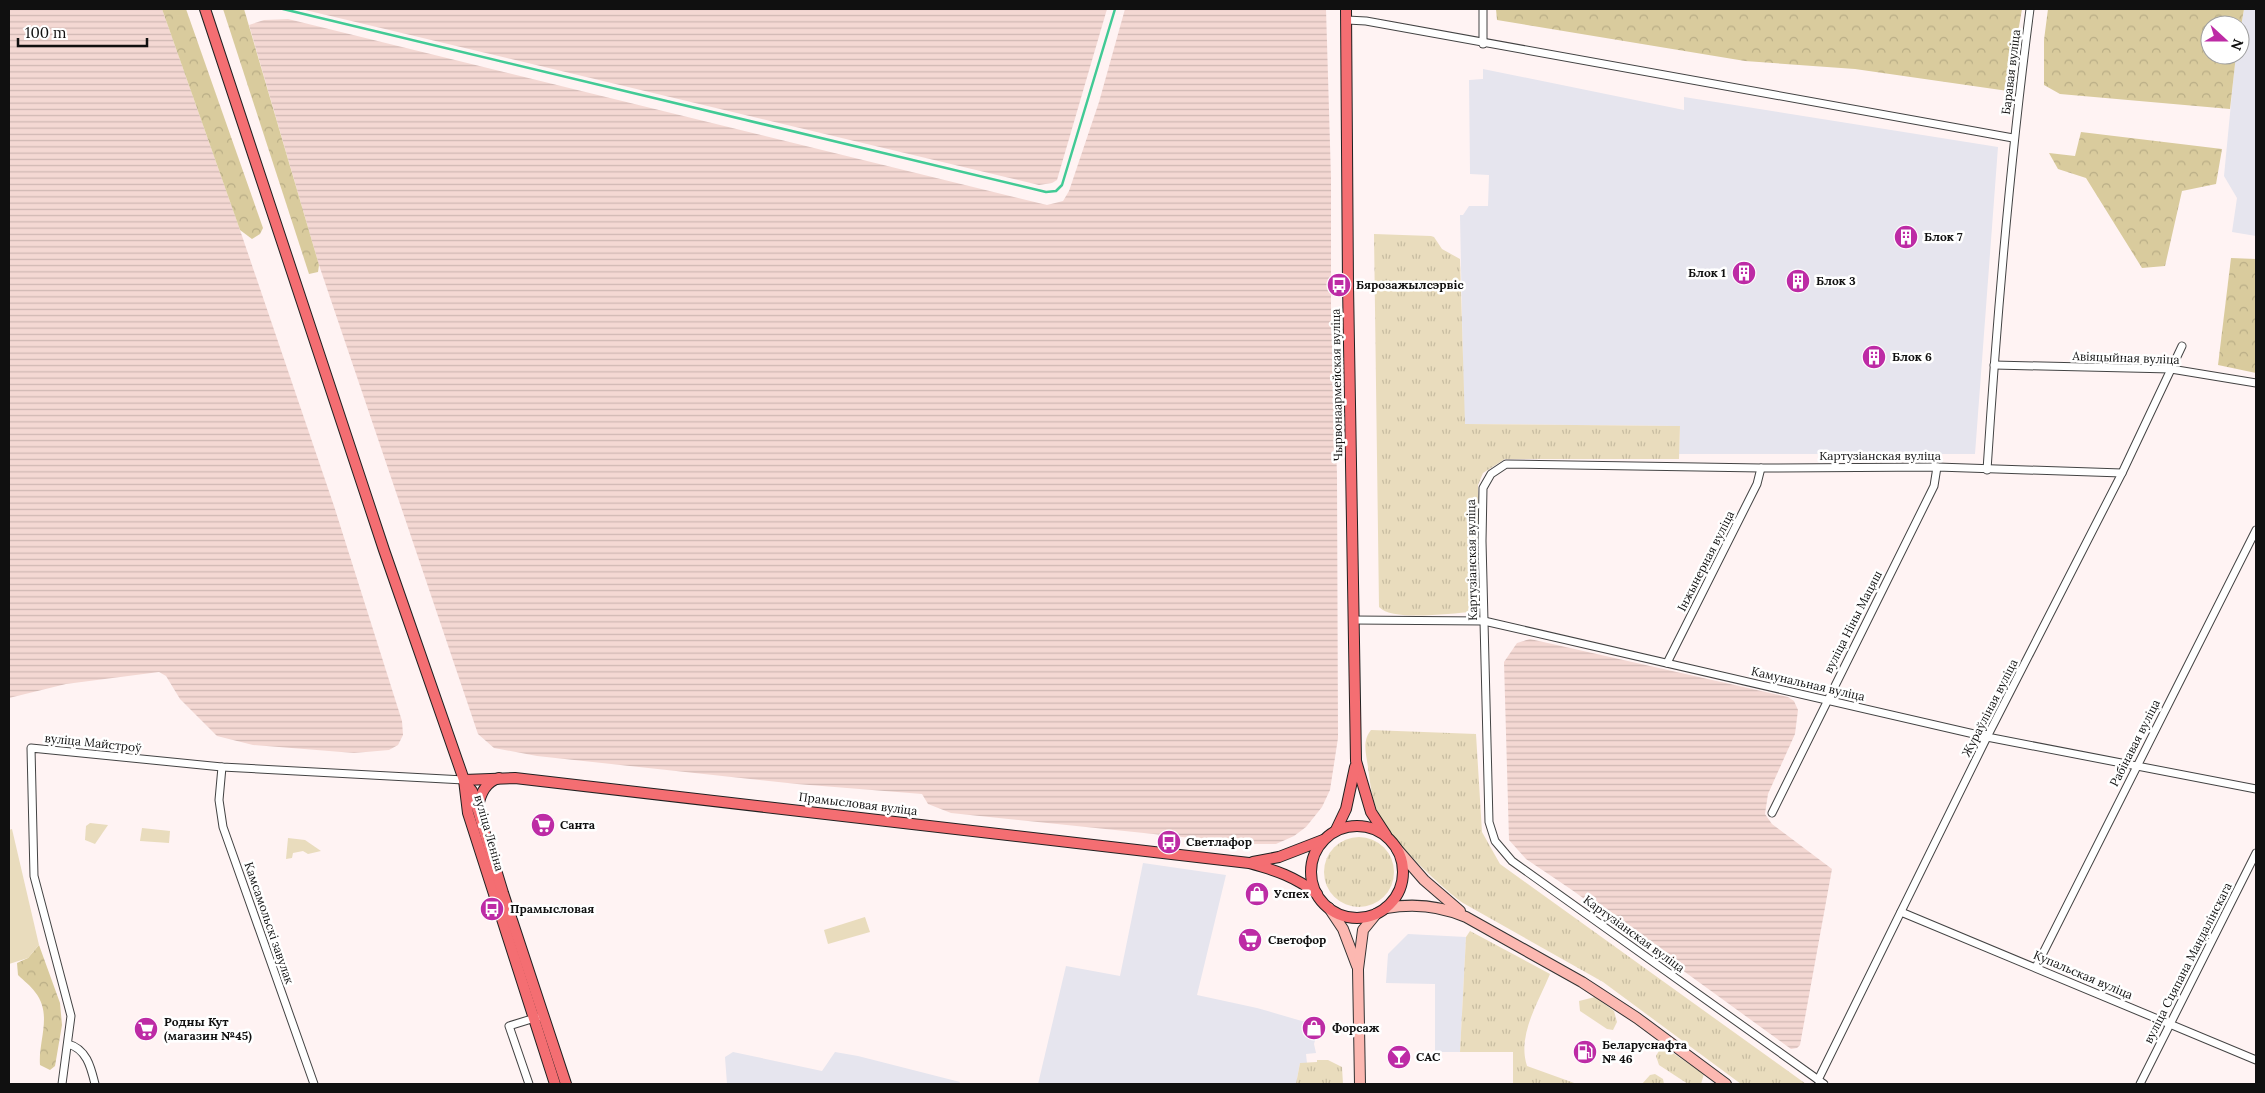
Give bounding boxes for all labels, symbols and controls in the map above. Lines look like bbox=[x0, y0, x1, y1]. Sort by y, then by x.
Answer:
scale bar bbox=[18, 15, 146, 47]
north arrow bbox=[2200, 15, 2250, 65]
text: 100 m bbox=[25, 23, 66, 42]
street label: Баравая вуліца bbox=[1998, 28, 2023, 115]
text: N bbox=[2227, 36, 2247, 53]
building icon: Блок 7 bbox=[1893, 224, 1919, 250]
place label: Блок 7 bbox=[1924, 229, 1963, 244]
building icon: Блок 1 bbox=[1731, 260, 1757, 286]
place label: Блок 1 bbox=[1688, 265, 1726, 280]
building icon: Блок 3 bbox=[1785, 268, 1811, 294]
bus stop icon: Бярозажылсэрвіс bbox=[1326, 272, 1352, 298]
place label: Блок 3 bbox=[1816, 273, 1856, 288]
place label: Бярозажылсэрвіс bbox=[1356, 277, 1464, 292]
street label: Чырвонаармейская вуліца bbox=[1328, 308, 1345, 462]
building icon: Блок 6 bbox=[1861, 344, 1887, 370]
street label: Авіяцыйная вуліца bbox=[2071, 348, 2180, 367]
place label: Блок 6 bbox=[1892, 349, 1932, 364]
street label: Картузіанская вуліца bbox=[1819, 448, 1941, 463]
street label: Картузіанская вуліца bbox=[1463, 499, 1480, 621]
street label: Інжынерная вуліца bbox=[1674, 508, 1737, 613]
street label: вуліца Ніны Мацяш bbox=[1820, 568, 1885, 676]
street label: Жураўліная вуліца bbox=[1958, 656, 2021, 759]
street label: Камунальная вуліца bbox=[1750, 663, 1867, 704]
street label: Рабінавая вуліца bbox=[2106, 697, 2163, 789]
street label: вуліца Майстроў bbox=[44, 730, 143, 755]
street label: Прамысловая вуліца bbox=[798, 789, 918, 818]
street label: вуліца Леніна bbox=[471, 793, 508, 873]
supermarket icon: Санта bbox=[530, 812, 556, 838]
place label: Санта bbox=[560, 817, 596, 832]
bus stop icon: Светлафор bbox=[1156, 829, 1182, 855]
place label: Светлафор bbox=[1186, 834, 1252, 849]
street label: Камсамольскі завулак bbox=[242, 860, 298, 986]
street label: вуліца Сцяпана Мандалінскага bbox=[2140, 880, 2235, 1046]
shop icon: Успех bbox=[1244, 881, 1270, 907]
place label: Успех bbox=[1274, 886, 1310, 901]
street label: Картузіанская вуліца bbox=[1581, 892, 1688, 975]
bus stop icon: Прамысловая bbox=[479, 896, 505, 922]
place label: Прамысловая bbox=[510, 901, 594, 916]
supermarket icon: Светофор bbox=[1237, 927, 1263, 953]
place label: Светофор bbox=[1268, 932, 1326, 947]
street label: Купальская вуліца bbox=[2031, 947, 2135, 1002]
place label: Родны Кут (магазин №45) bbox=[164, 1014, 252, 1044]
shop icon: Форсаж bbox=[1301, 1015, 1327, 1041]
supermarket icon: Родны Кут (магазин №45) bbox=[133, 1016, 159, 1042]
place label: Форсаж bbox=[1332, 1020, 1380, 1035]
place label: Беларуснафта № 46 bbox=[1602, 1037, 1688, 1066]
fuel station icon: Беларуснафта № 46 bbox=[1572, 1039, 1598, 1065]
bar icon: САС bbox=[1386, 1044, 1412, 1070]
place label: САС bbox=[1416, 1049, 1441, 1064]

